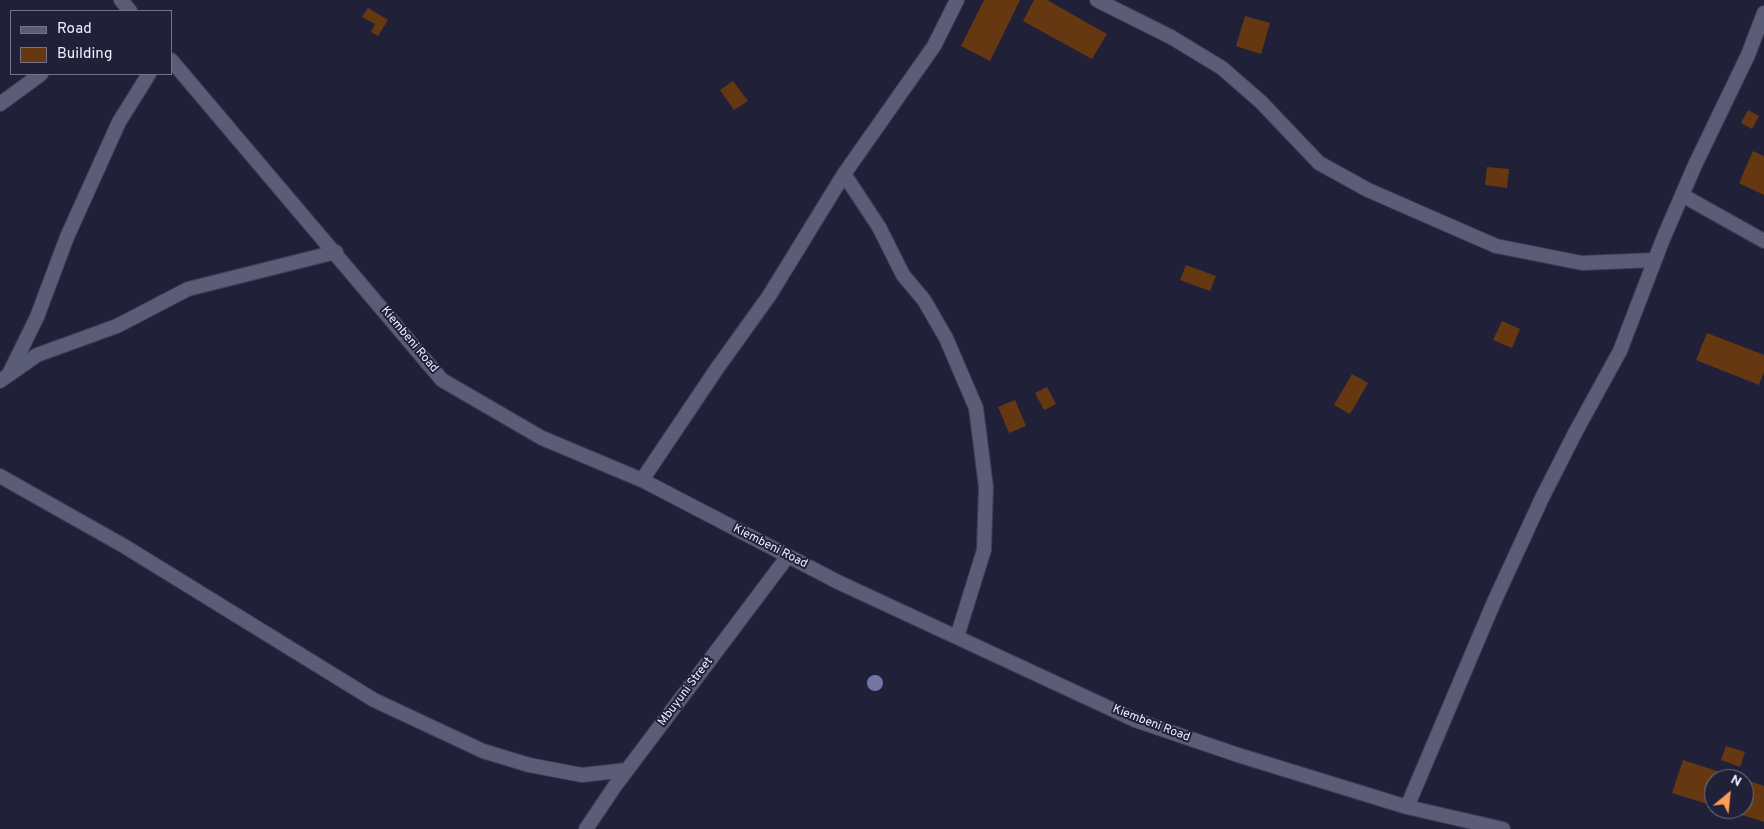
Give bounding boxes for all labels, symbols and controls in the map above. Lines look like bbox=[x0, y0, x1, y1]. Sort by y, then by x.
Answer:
legend bbox=[10, 10, 172, 75]
text: Road bbox=[57, 20, 92, 39]
text: Building bbox=[57, 45, 112, 64]
street label: Kiembeni Road bbox=[377, 304, 441, 376]
street label: Kiembeni Road bbox=[730, 522, 810, 572]
street label: Mbuyuni Street bbox=[656, 655, 716, 729]
street label: Kiembeni Road bbox=[1110, 703, 1192, 745]
north arrow bbox=[1704, 769, 1754, 819]
text: N bbox=[1727, 771, 1744, 791]

